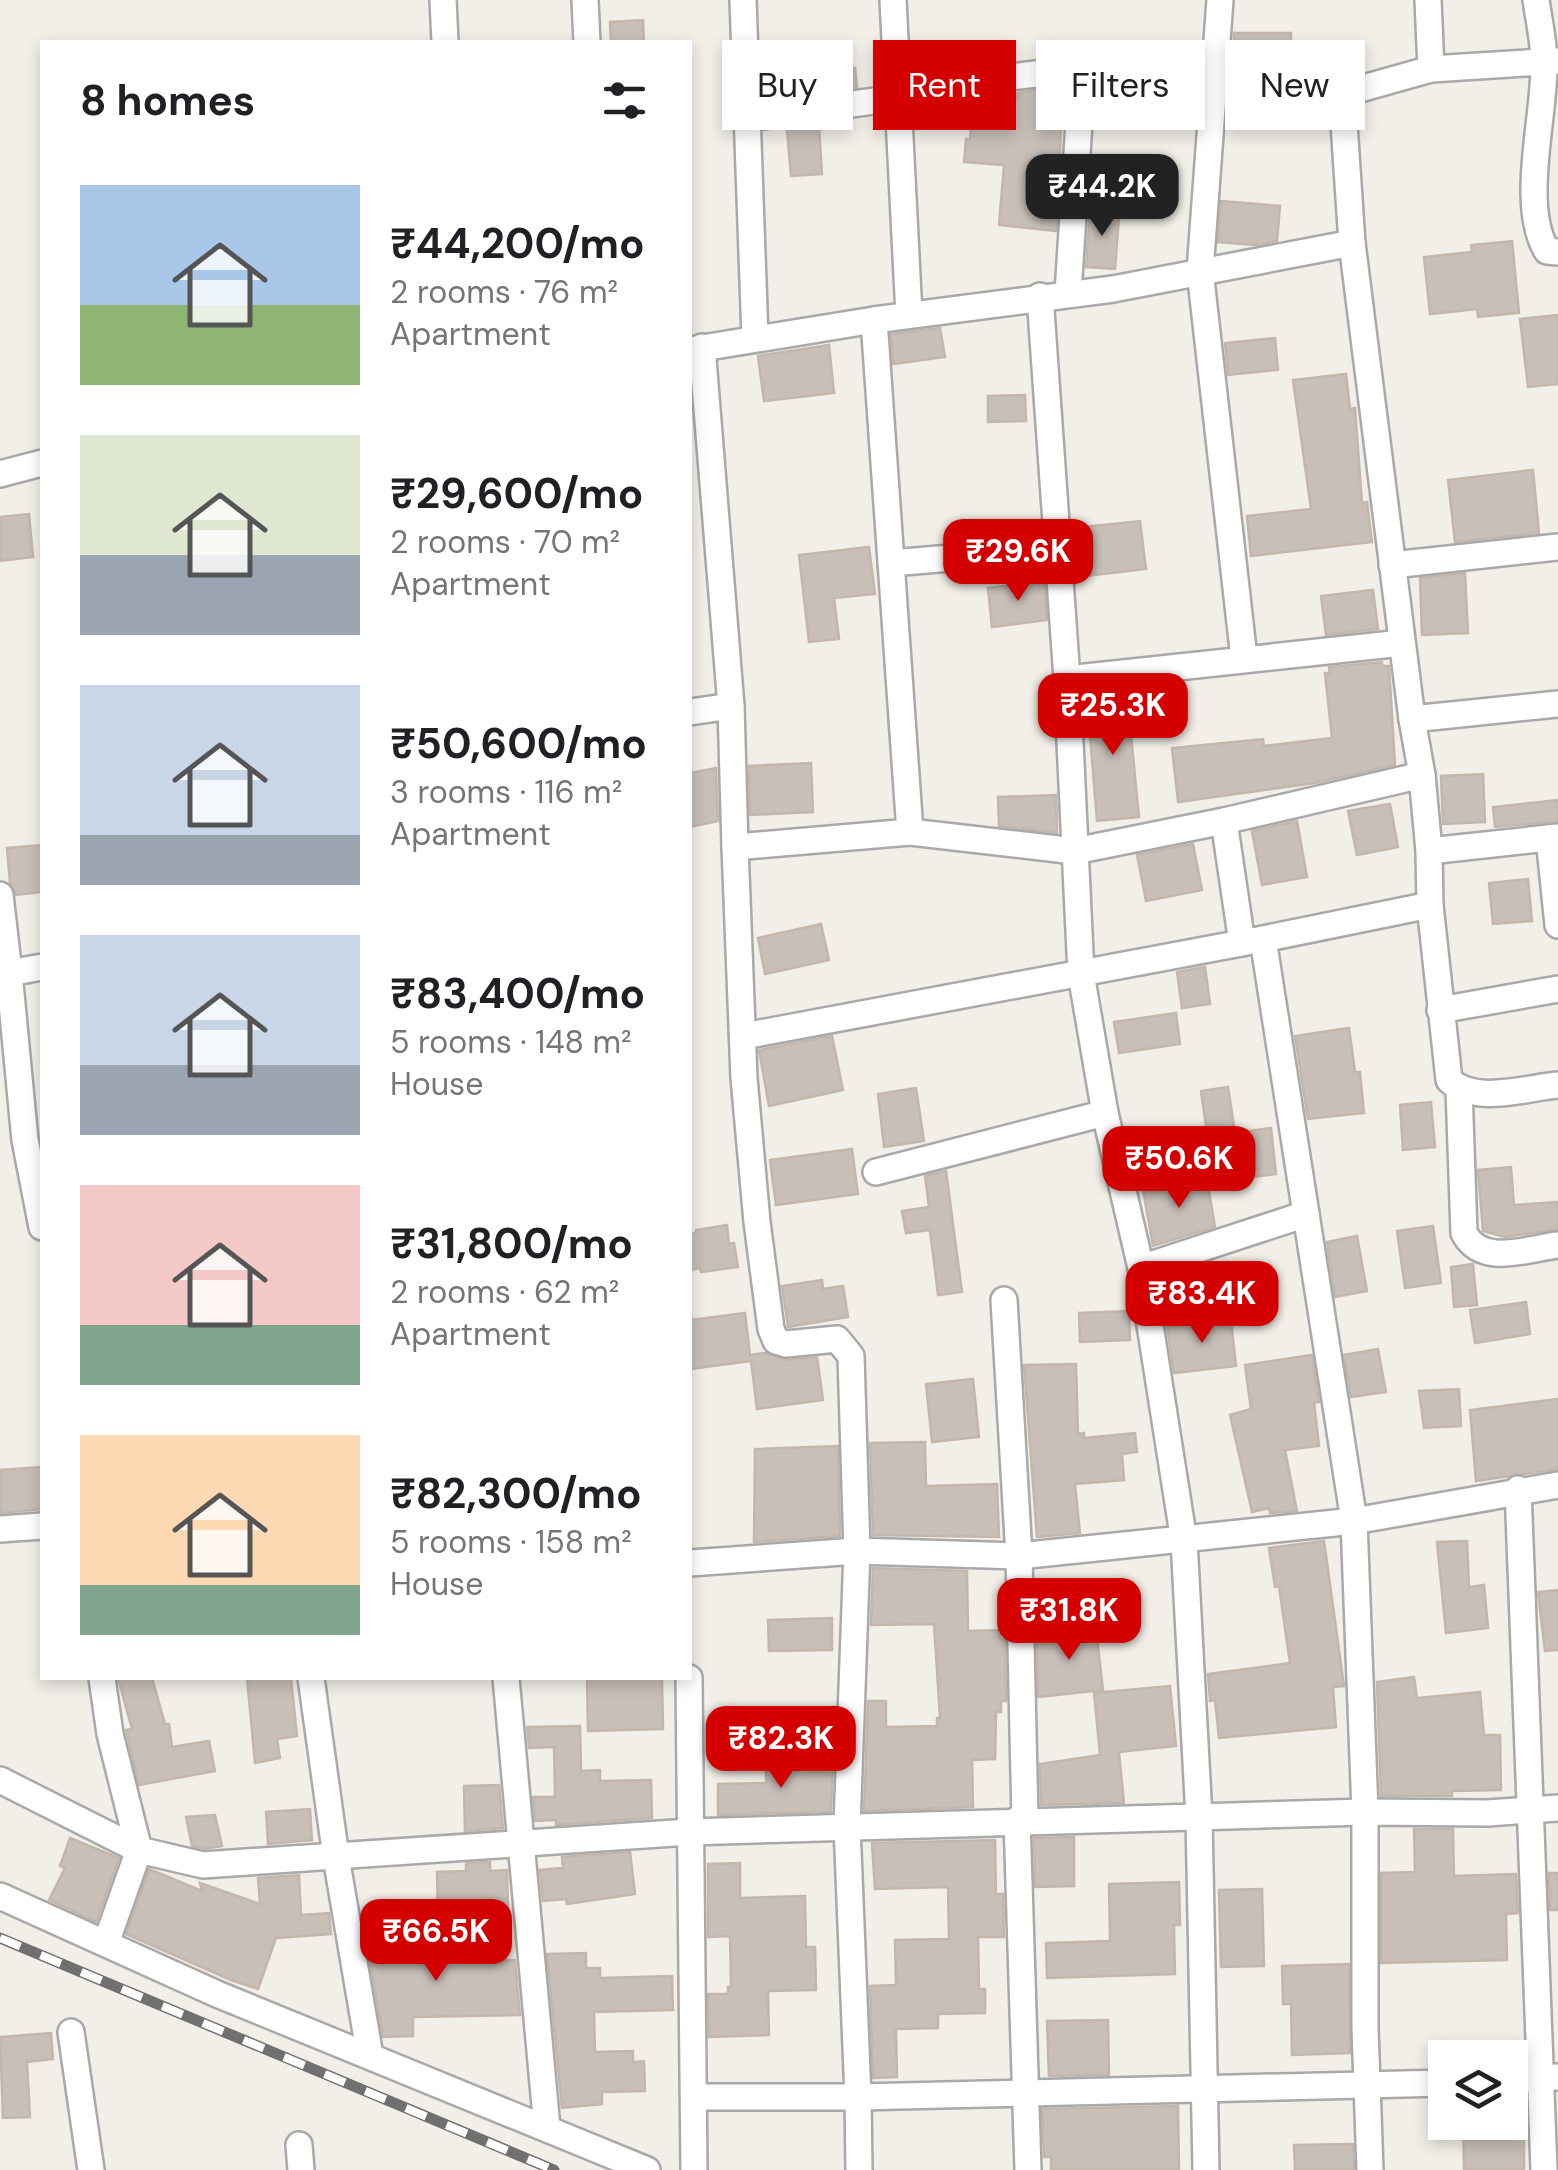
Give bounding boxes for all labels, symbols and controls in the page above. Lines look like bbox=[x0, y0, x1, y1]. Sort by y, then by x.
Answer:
chip: Buy bbox=[722, 40, 853, 130]
chip: Rent bbox=[873, 40, 1016, 130]
chip: Filters bbox=[1036, 40, 1205, 130]
chip: New bbox=[1225, 40, 1365, 130]
text: 8 homes bbox=[80, 73, 255, 128]
icon: filters bbox=[597, 73, 652, 128]
pin: ₹44.2K bbox=[1021, 154, 1183, 239]
text: ₹44.2K bbox=[1048, 165, 1156, 207]
text: ₹44,200/mo bbox=[390, 216, 645, 271]
icon: home bbox=[160, 225, 280, 345]
text: 2 rooms · 76 m² bbox=[390, 271, 618, 313]
text: Apartment bbox=[390, 313, 551, 355]
text: ₹29,600/mo bbox=[390, 466, 643, 521]
icon: home bbox=[160, 475, 280, 595]
pin: ₹29.6K bbox=[937, 519, 1099, 604]
text: 2 rooms · 70 m² bbox=[390, 521, 620, 563]
text: ₹29.6K bbox=[965, 530, 1071, 572]
text: Apartment bbox=[390, 563, 551, 605]
pin: ₹25.3K bbox=[1032, 673, 1194, 758]
text: ₹25.3K bbox=[1060, 684, 1166, 726]
text: ₹50,600/mo bbox=[390, 716, 647, 771]
icon: home bbox=[160, 725, 280, 845]
text: 3 rooms · 116 m² bbox=[390, 771, 622, 813]
text: Apartment bbox=[390, 813, 551, 855]
text: ₹83,400/mo bbox=[390, 966, 645, 1021]
icon: home bbox=[160, 975, 280, 1095]
text: 5 rooms · 148 m² bbox=[390, 1021, 632, 1063]
text: House bbox=[390, 1063, 483, 1105]
pin: ₹50.6K bbox=[1098, 1126, 1260, 1211]
text: ₹50.6K bbox=[1124, 1137, 1234, 1179]
text: ₹31,800/mo bbox=[390, 1216, 633, 1271]
icon: home bbox=[160, 1225, 280, 1345]
pin: ₹83.4K bbox=[1121, 1261, 1283, 1346]
text: 2 rooms · 62 m² bbox=[390, 1271, 619, 1313]
text: ₹83.4K bbox=[1148, 1272, 1257, 1314]
text: Apartment bbox=[390, 1313, 551, 1355]
text: ₹82,300/mo bbox=[390, 1466, 642, 1521]
icon: home bbox=[160, 1475, 280, 1595]
text: 5 rooms · 158 m² bbox=[390, 1521, 632, 1563]
text: House bbox=[390, 1563, 483, 1605]
pin: ₹31.8K bbox=[988, 1578, 1150, 1663]
text: ₹31.8K bbox=[1019, 1589, 1119, 1631]
pin: ₹82.3K bbox=[700, 1706, 862, 1791]
text: ₹82.3K bbox=[728, 1717, 834, 1759]
pin: ₹66.5K bbox=[355, 1899, 517, 1984]
text: ₹66.5K bbox=[382, 1910, 490, 1952]
map controls bbox=[1428, 2040, 1528, 2140]
button: layers bbox=[1428, 2040, 1528, 2140]

